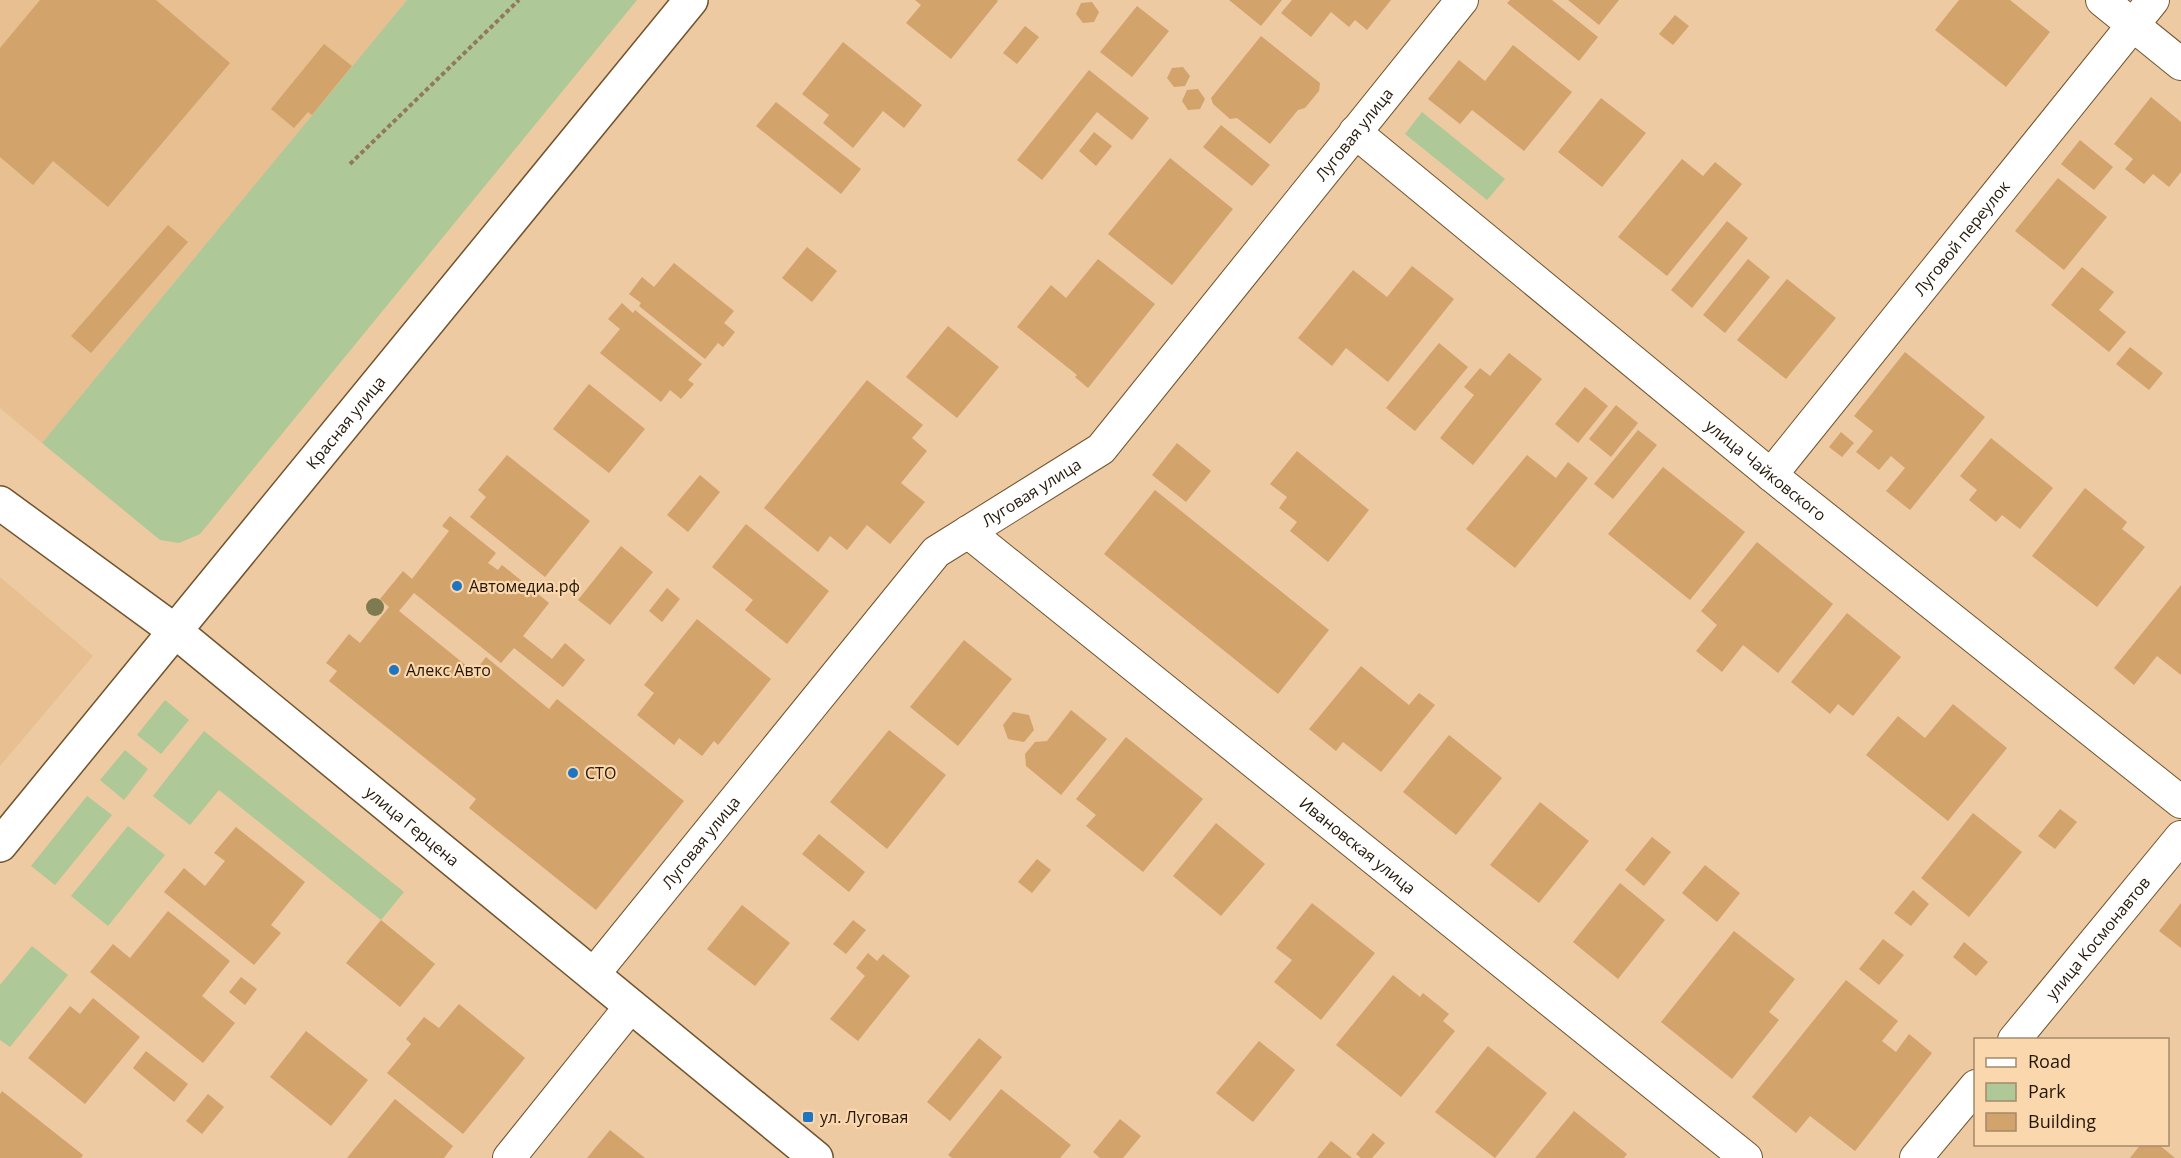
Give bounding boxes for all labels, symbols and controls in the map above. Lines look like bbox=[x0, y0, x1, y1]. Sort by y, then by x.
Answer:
street label: Луговая улица bbox=[1310, 83, 1398, 185]
street label: Луговой переулок bbox=[1909, 175, 2015, 300]
street label: Красная улица bbox=[301, 371, 390, 474]
street label: улица Чайковского bbox=[1701, 414, 1831, 526]
street label: Луговая улица bbox=[978, 453, 1085, 532]
place label: Автомедиа.рф bbox=[469, 575, 580, 597]
marker: Автомедиа.рф bbox=[450, 579, 464, 593]
place label: Алекс Авто bbox=[406, 659, 491, 681]
marker: Алекс Авто bbox=[387, 663, 401, 677]
place label: СТО bbox=[585, 762, 616, 784]
marker: СТО bbox=[566, 766, 580, 780]
street label: улица Герцена bbox=[361, 781, 464, 871]
street label: Луговая улица bbox=[657, 791, 745, 893]
street label: Ивановская улица bbox=[1295, 792, 1420, 899]
street label: улица Космонавтов bbox=[2041, 872, 2155, 1004]
legend bbox=[1974, 1038, 2169, 1146]
text: Road bbox=[2028, 1049, 2071, 1073]
text: Park bbox=[2028, 1079, 2066, 1103]
place label: ул. Луговая bbox=[820, 1106, 908, 1128]
text: Building bbox=[2028, 1109, 2096, 1133]
marker: ул. Луговая bbox=[801, 1110, 815, 1124]

